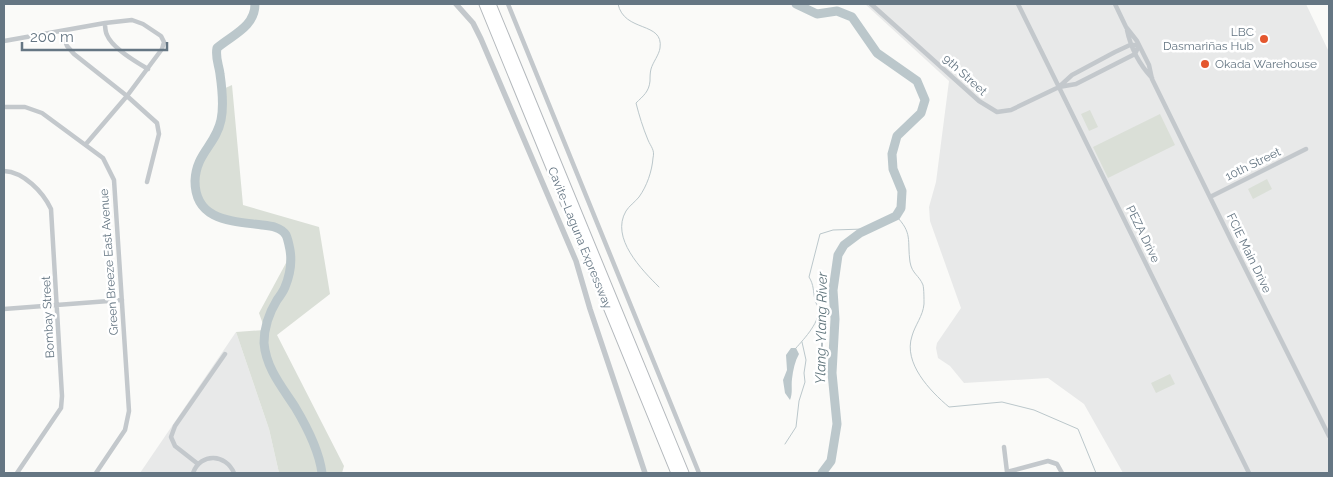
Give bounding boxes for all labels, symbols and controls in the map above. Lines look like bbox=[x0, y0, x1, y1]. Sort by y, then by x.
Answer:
scale bar bbox=[22, 20, 168, 52]
place label: LBC Dasmariñas Hub bbox=[1163, 25, 1254, 53]
text: 200 m bbox=[30, 28, 74, 46]
marker: LBC Dasmariñas Hub bbox=[1258, 33, 1270, 45]
street label: 9th Street bbox=[940, 52, 990, 98]
place label: Okada Warehouse bbox=[1215, 57, 1317, 71]
marker: Okada Warehouse bbox=[1199, 58, 1211, 70]
street label: 10th Street bbox=[1223, 145, 1283, 183]
street label: Cavite–Laguna Expressway bbox=[545, 165, 615, 311]
street label: Green Breeze East Avenue bbox=[97, 188, 121, 336]
street label: PEZA Drive bbox=[1123, 203, 1163, 265]
street label: FCIE Main Drive bbox=[1224, 211, 1274, 295]
water label: Ylang-Ylang River bbox=[812, 270, 830, 384]
street label: Bombay Street bbox=[39, 275, 57, 359]

